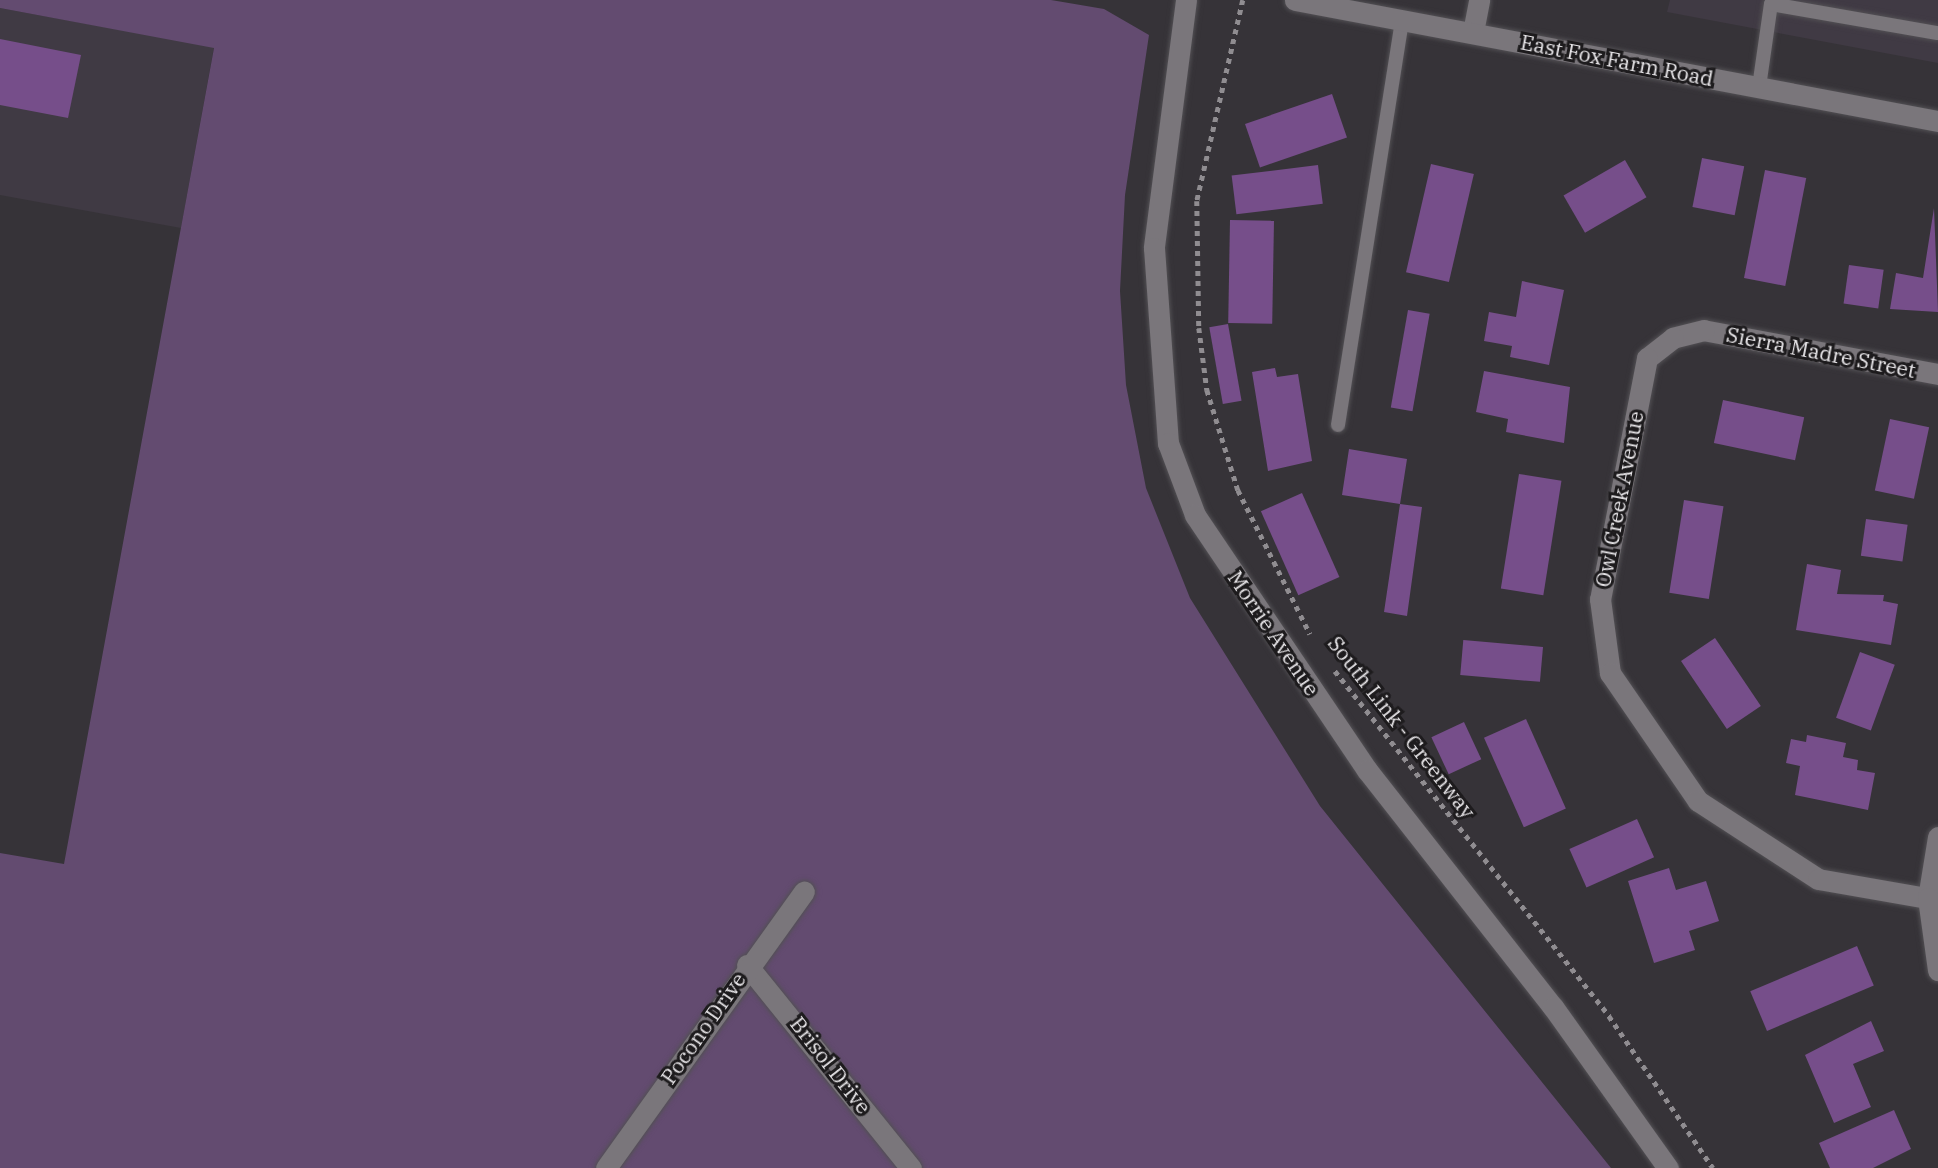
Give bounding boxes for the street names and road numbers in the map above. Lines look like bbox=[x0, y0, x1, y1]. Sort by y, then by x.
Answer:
street label: East Fox Farm Road bbox=[1518, 29, 1716, 91]
street label: Sierra Madre Street bbox=[1724, 321, 1918, 383]
street label: Owl Creek Avenue bbox=[1590, 409, 1648, 589]
street label: Morrie Avenue bbox=[1223, 566, 1325, 700]
street label: South Link - Greenway bbox=[1323, 631, 1481, 823]
street label: Pocono Drive bbox=[655, 967, 751, 1089]
street label: Brisol Drive bbox=[785, 1011, 877, 1119]

